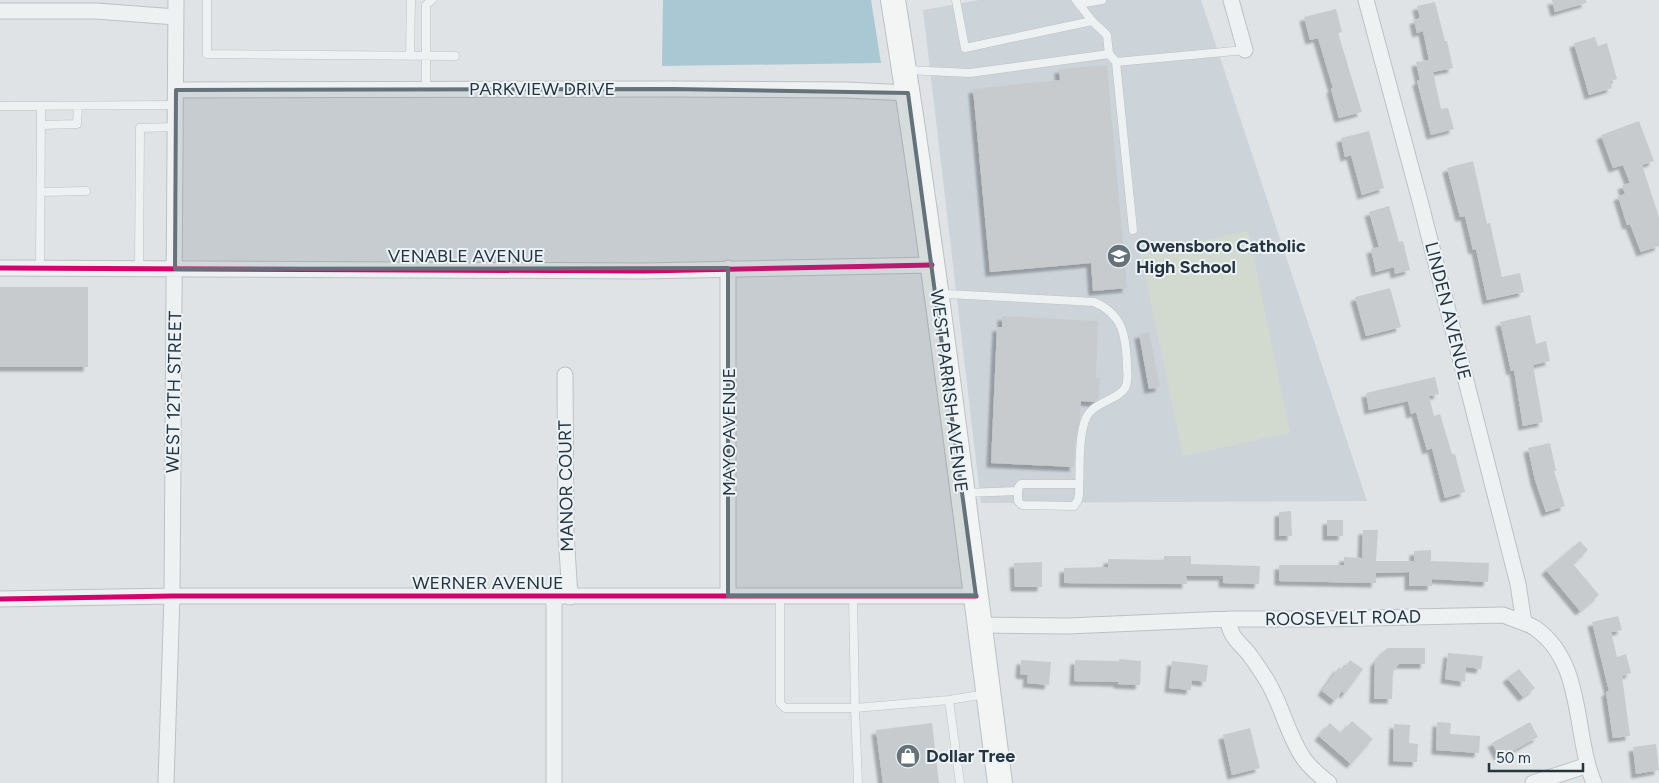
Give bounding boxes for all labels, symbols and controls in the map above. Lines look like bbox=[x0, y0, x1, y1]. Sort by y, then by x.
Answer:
street label: PARKVIEW DRIVE bbox=[469, 78, 615, 100]
place label: Owensboro Catholic High School bbox=[1136, 235, 1306, 278]
street label: LINDEN AVENUE bbox=[1420, 240, 1476, 382]
school or university icon: Owensboro Catholic High School bbox=[1106, 243, 1132, 269]
street label: VENABLE AVENUE bbox=[388, 245, 544, 267]
street label: WEST PARRISH AVENUE bbox=[926, 288, 972, 494]
street label: WEST 12TH STREET bbox=[162, 311, 186, 473]
street label: MAYO AVENUE bbox=[718, 368, 740, 496]
street label: MANOR COURT bbox=[554, 420, 578, 552]
street label: WERNER AVENUE bbox=[412, 572, 564, 594]
street label: ROOSEVELT ROAD bbox=[1265, 606, 1421, 630]
scale bar bbox=[1489, 740, 1583, 772]
shop icon: Dollar Tree bbox=[895, 743, 921, 769]
place label: Dollar Tree bbox=[926, 745, 1015, 767]
text: 50 m bbox=[1496, 749, 1531, 767]

